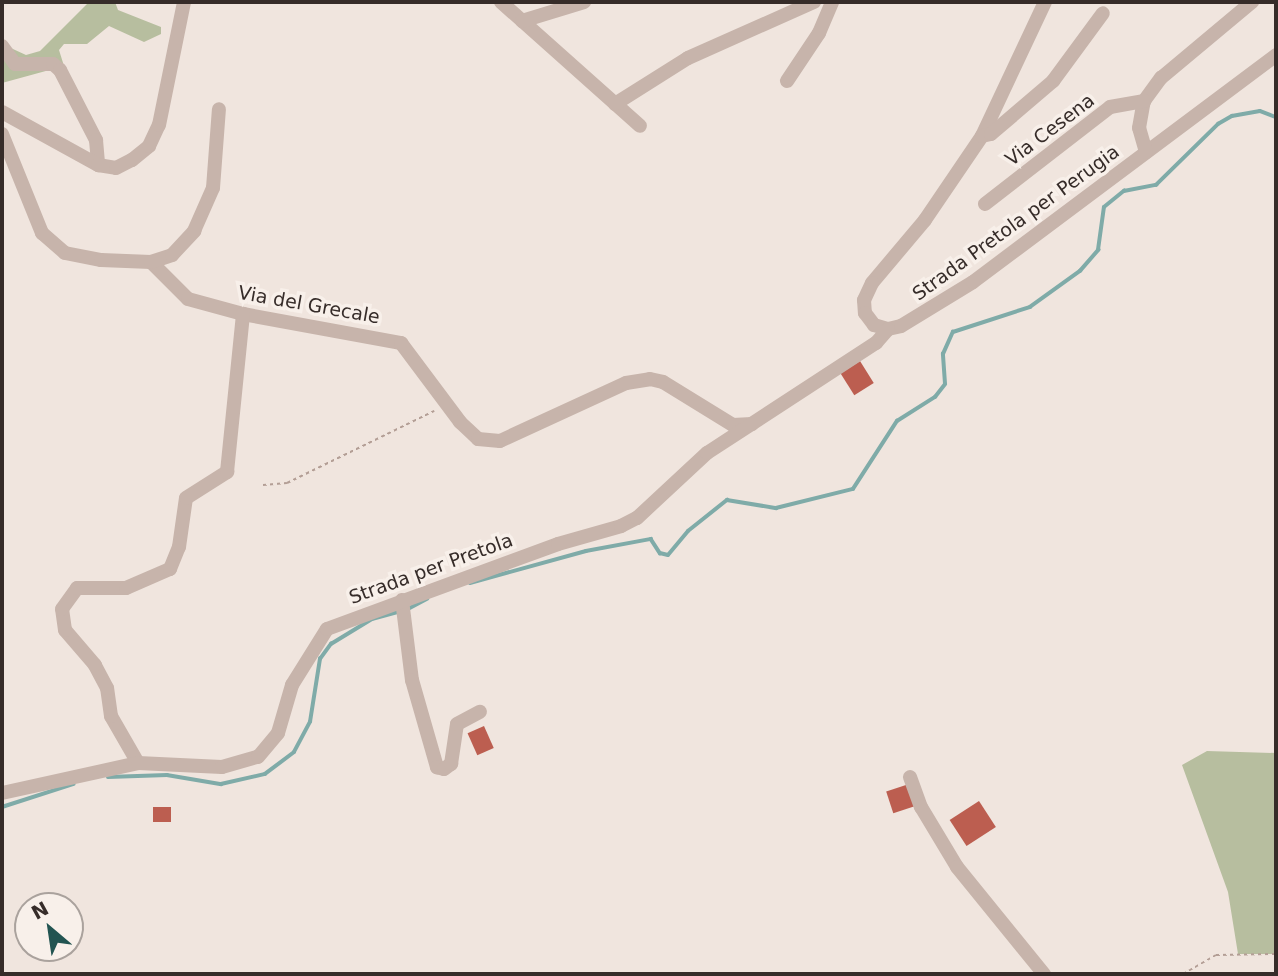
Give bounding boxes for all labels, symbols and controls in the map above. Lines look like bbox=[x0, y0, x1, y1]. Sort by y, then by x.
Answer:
street label: Via Cesena bbox=[1001, 89, 1099, 171]
street label: Strada Pretola per Perugia bbox=[908, 140, 1124, 306]
street label: Via del Grecale bbox=[236, 281, 382, 329]
street label: Strada per Pretola bbox=[346, 529, 516, 609]
north arrow bbox=[14, 892, 84, 962]
text: N bbox=[27, 897, 52, 924]

